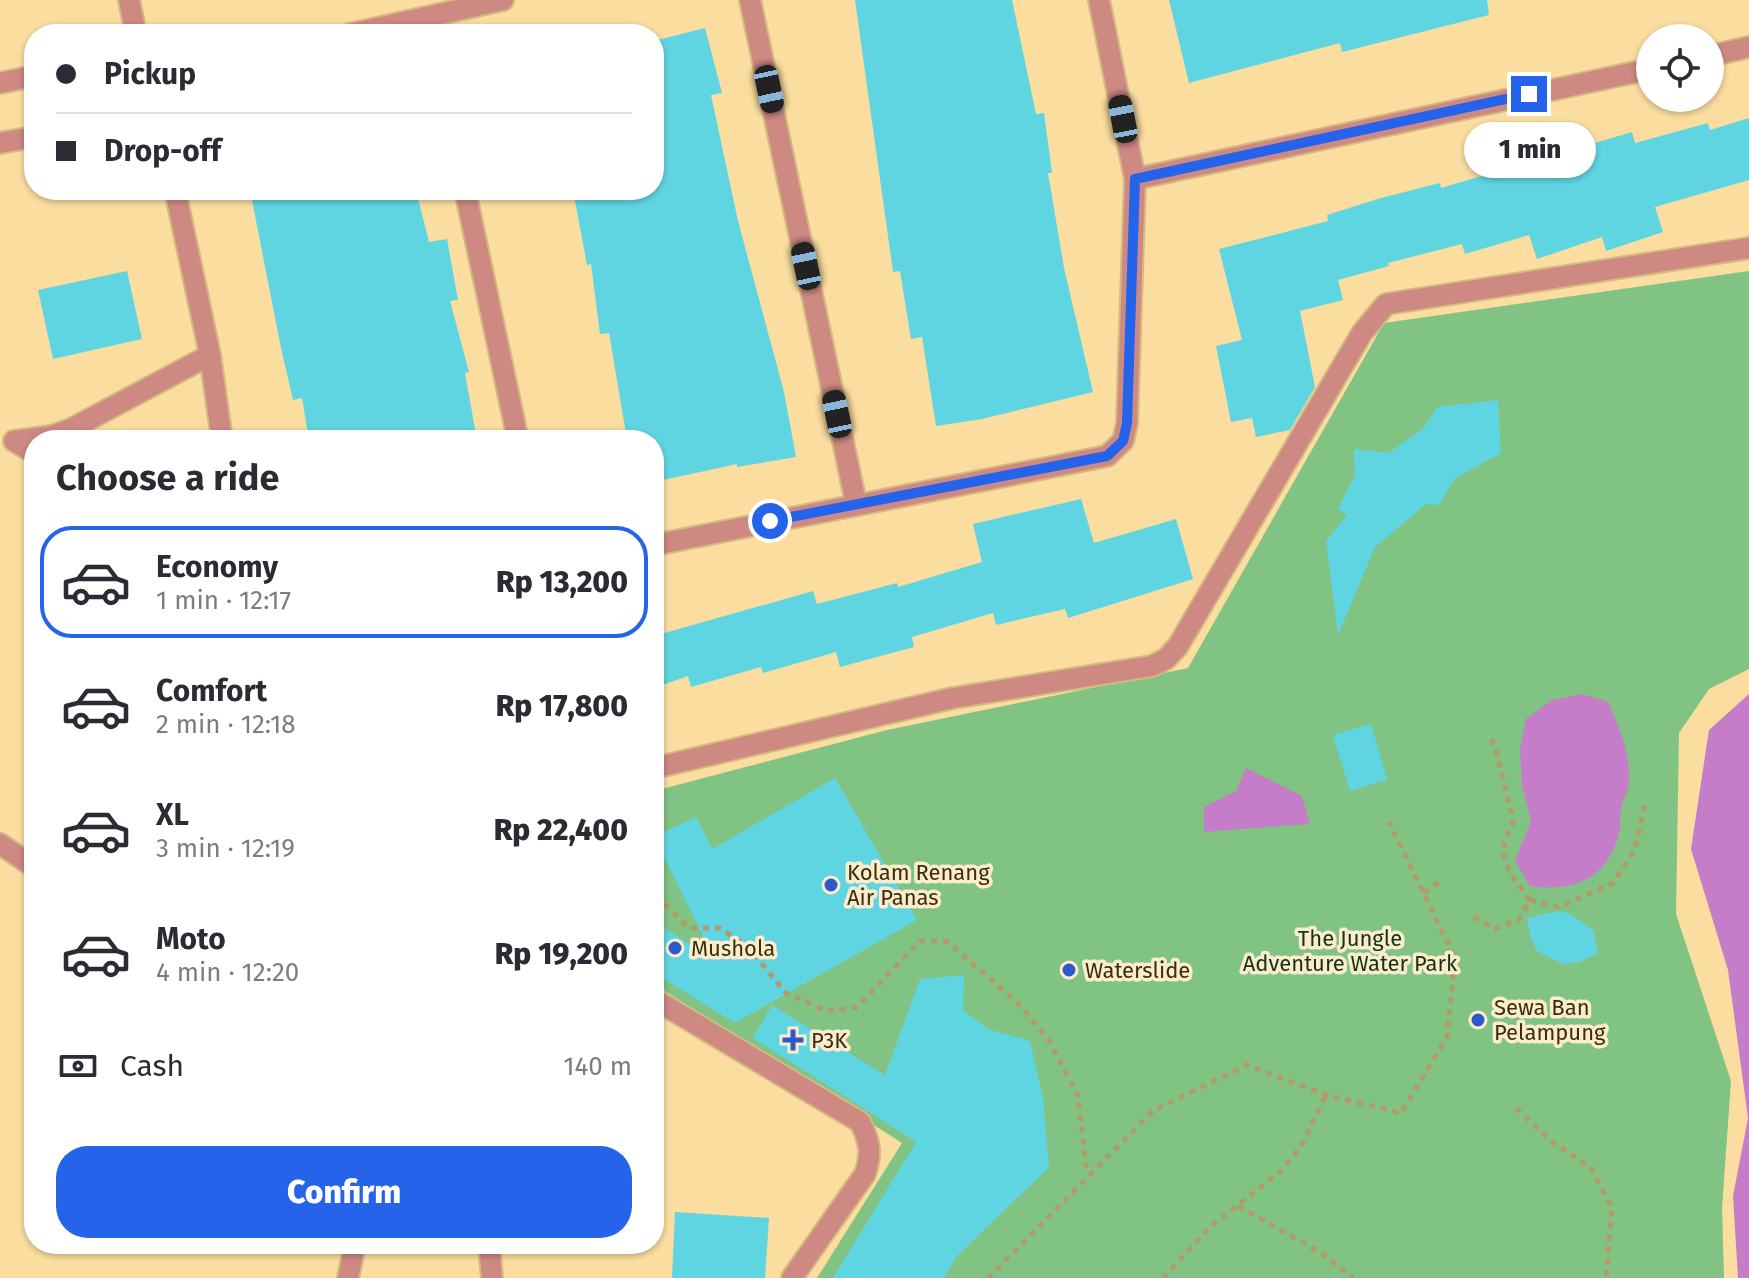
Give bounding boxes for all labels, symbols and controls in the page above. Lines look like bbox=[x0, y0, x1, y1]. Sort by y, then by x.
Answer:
map controls bbox=[1636, 24, 1724, 112]
button: locate bbox=[1636, 24, 1724, 112]
text: Pickup bbox=[104, 56, 196, 92]
car bbox=[752, 63, 786, 115]
route end bbox=[1511, 76, 1547, 112]
car bbox=[1107, 93, 1139, 145]
callout: 1 min bbox=[1463, 122, 1595, 178]
text: Drop-off bbox=[104, 133, 221, 169]
text: 1 min bbox=[1499, 134, 1561, 165]
car bbox=[789, 240, 823, 292]
car bbox=[820, 388, 854, 440]
text: Choose a ride bbox=[56, 456, 279, 500]
route start bbox=[752, 503, 788, 539]
icon: car bbox=[60, 546, 132, 618]
text: Economy bbox=[156, 549, 278, 585]
text: Rp 13,200 bbox=[496, 564, 628, 600]
text: 1 min · 12:17 bbox=[156, 585, 291, 616]
icon: car bbox=[60, 670, 132, 742]
text: Comfort bbox=[156, 673, 267, 709]
text: Rp 17,800 bbox=[496, 688, 628, 724]
text: 2 min · 12:18 bbox=[156, 709, 296, 740]
icon: car bbox=[60, 794, 132, 866]
text: XL bbox=[156, 797, 189, 833]
text: Rp 22,400 bbox=[494, 812, 628, 848]
text: 3 min · 12:19 bbox=[156, 833, 295, 864]
place label: Kolam Renang Air Panas bbox=[847, 859, 990, 911]
marker: Kolam Renang Air Panas bbox=[822, 876, 840, 894]
icon: car bbox=[60, 918, 132, 990]
text: Moto bbox=[156, 921, 226, 957]
park label: The Jungle Adventure Water Park bbox=[1243, 925, 1458, 977]
place label: Mushola bbox=[691, 935, 775, 962]
text: Rp 19,200 bbox=[495, 936, 628, 972]
marker: Mushola bbox=[666, 939, 684, 957]
text: 4 min · 12:20 bbox=[156, 957, 299, 988]
place label: Waterslide bbox=[1085, 957, 1190, 984]
marker: Waterslide bbox=[1060, 961, 1078, 979]
place label: Sewa Ban Pelampung bbox=[1494, 994, 1606, 1046]
marker: Sewa Ban Pelampung bbox=[1469, 1011, 1487, 1029]
place label: P3K bbox=[811, 1027, 847, 1054]
marker: P3K bbox=[782, 1029, 804, 1051]
icon: cash bbox=[56, 1044, 100, 1088]
text: Cash bbox=[120, 1048, 184, 1084]
text: 140 m bbox=[563, 1051, 632, 1082]
button: Confirm bbox=[56, 1146, 632, 1238]

